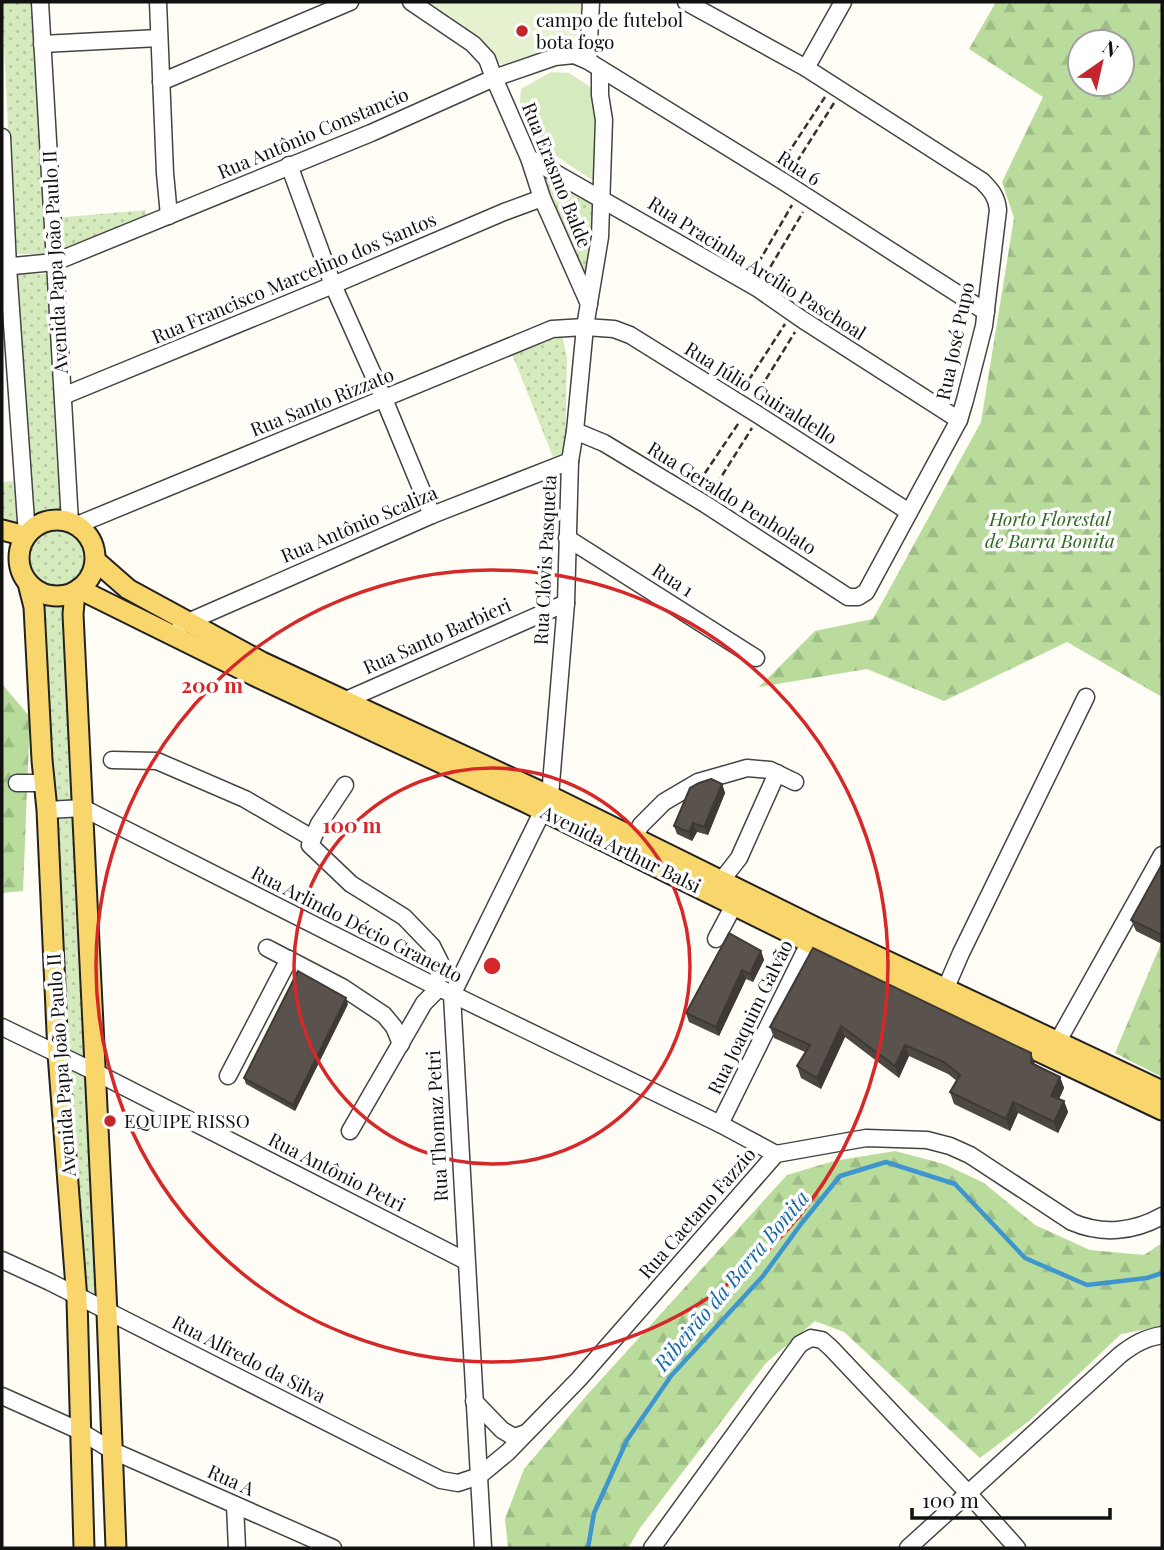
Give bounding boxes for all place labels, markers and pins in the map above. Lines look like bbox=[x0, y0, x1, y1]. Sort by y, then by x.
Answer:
place label: campo de futebol bota fogo bbox=[536, 6, 684, 54]
marker: campo de futebol bota fogo bbox=[514, 23, 530, 39]
centre of rings bbox=[480, 954, 504, 978]
place label: EQUIPE RISSO bbox=[124, 1107, 250, 1133]
marker: EQUIPE RISSO bbox=[102, 1113, 118, 1129]

